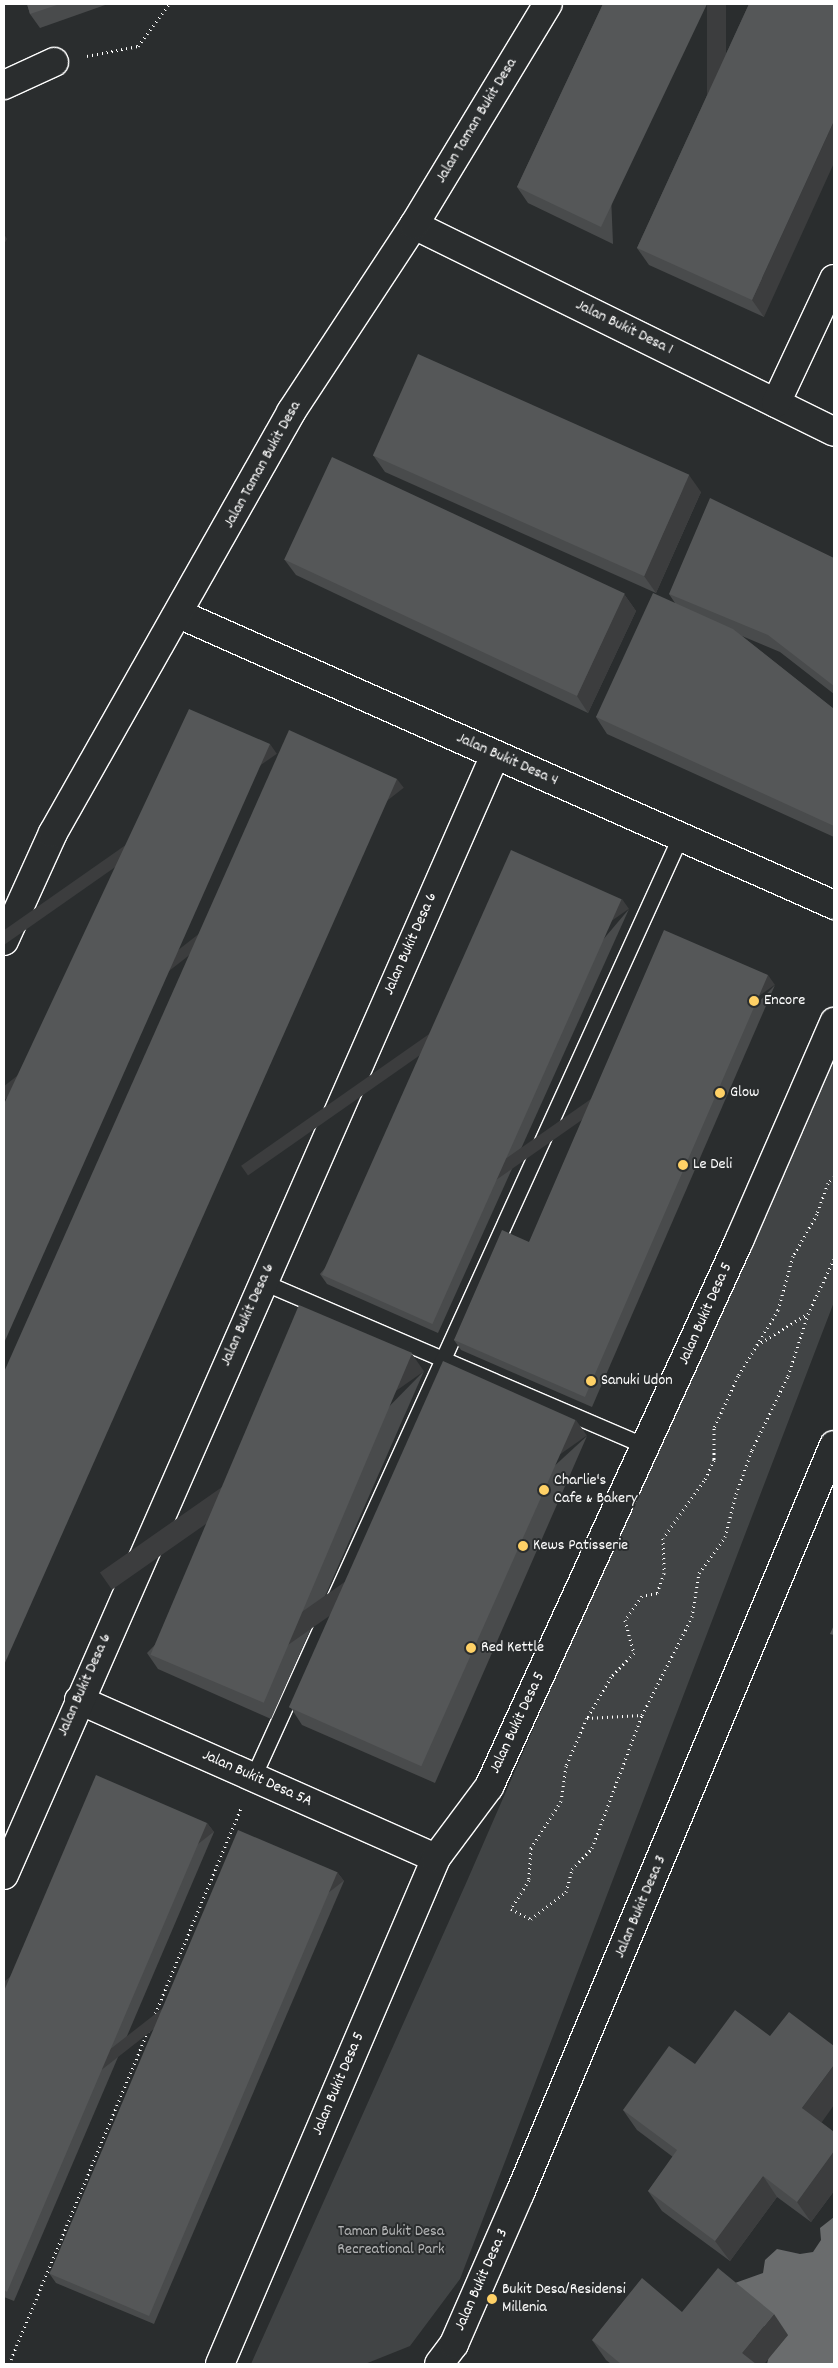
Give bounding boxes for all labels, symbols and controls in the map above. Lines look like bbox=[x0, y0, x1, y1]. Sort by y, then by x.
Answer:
street label: Jalan Taman Bukit Desa bbox=[432, 55, 522, 187]
street label: Jalan Bukit Desa 1 bbox=[572, 296, 676, 360]
street label: Jalan Taman Bukit Desa bbox=[220, 398, 306, 532]
street label: Jalan Bukit Desa 4 bbox=[453, 729, 561, 791]
street label: Jalan Bukit Desa 6 bbox=[380, 890, 442, 998]
place label: Encore bbox=[764, 991, 805, 1011]
marker: Encore bbox=[748, 995, 760, 1007]
place label: Glow bbox=[730, 1083, 759, 1103]
marker: Glow bbox=[714, 1087, 726, 1099]
place label: Le Deli bbox=[693, 1155, 732, 1175]
marker: Le Deli bbox=[677, 1159, 689, 1171]
street label: Jalan Bukit Desa 5 bbox=[675, 1260, 737, 1368]
street label: Jalan Bukit Desa 6 bbox=[217, 1261, 279, 1369]
place label: Sanuki Udon bbox=[601, 1371, 673, 1391]
marker: Sanuki Udon bbox=[585, 1375, 597, 1387]
place label: Charlie's Cafe & Bakery bbox=[554, 1471, 638, 1509]
marker: Charlie's Cafe & Bakery bbox=[538, 1484, 550, 1496]
place label: Kews Patisserie bbox=[533, 1536, 628, 1556]
marker: Kews Patisserie bbox=[517, 1540, 529, 1552]
street label: Jalan Bukit Desa 6 bbox=[54, 1631, 116, 1739]
place label: Red Kettle bbox=[481, 1638, 544, 1658]
marker: Red Kettle bbox=[465, 1642, 477, 1654]
street label: Jalan Bukit Desa 5 bbox=[486, 1669, 550, 1777]
street label: Jalan Bukit Desa 5A bbox=[199, 1746, 315, 1812]
street label: Jalan Bukit Desa 3 bbox=[611, 1853, 671, 1961]
street label: Jalan Bukit Desa 5 bbox=[309, 2030, 369, 2138]
park label: Taman Bukit Desa Recreational Park bbox=[337, 2222, 445, 2260]
street label: Jalan Bukit Desa 3 bbox=[451, 2226, 513, 2334]
place label: Bukit Desa/Residensi Millenia bbox=[502, 2280, 626, 2318]
marker: Bukit Desa/Residensi Millenia bbox=[486, 2293, 498, 2305]

